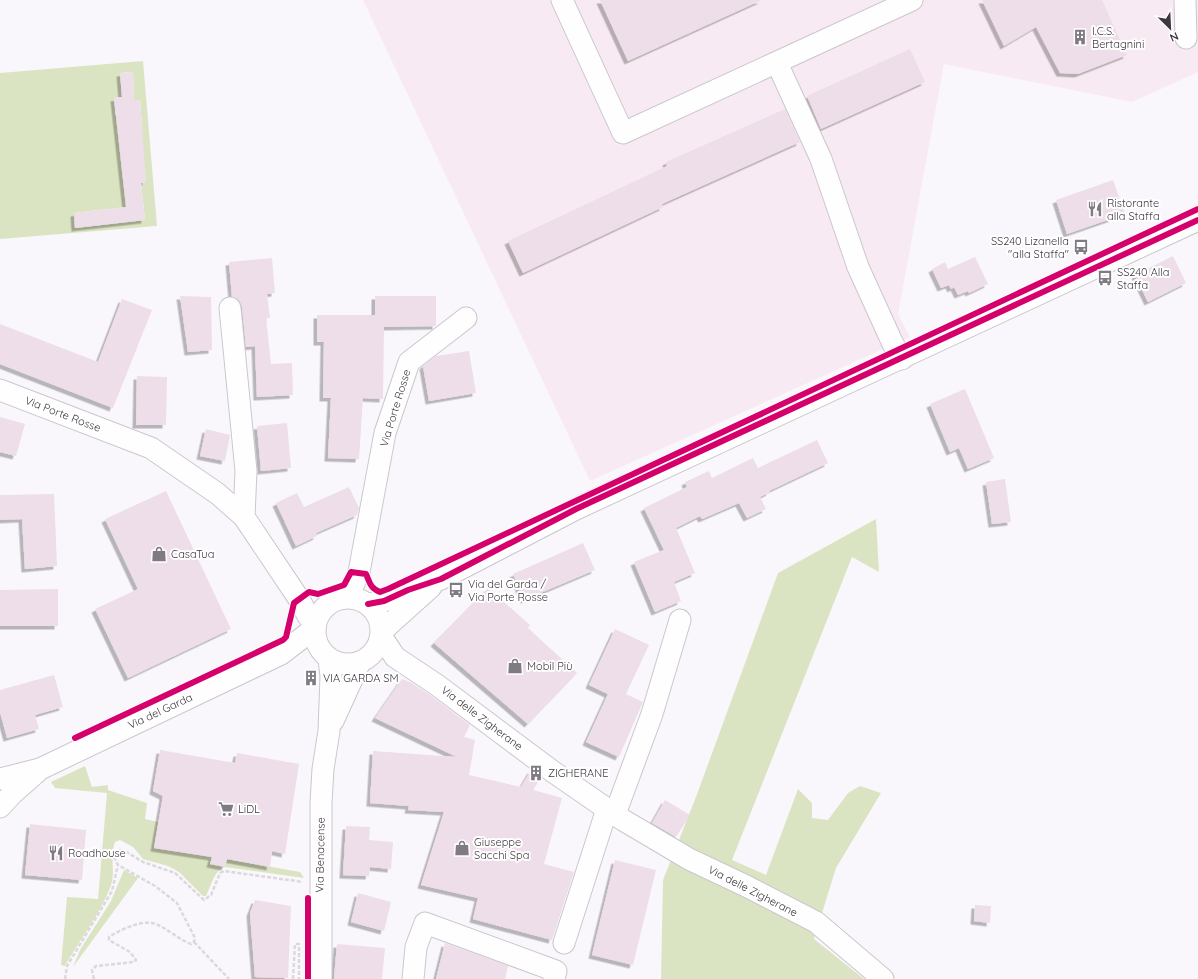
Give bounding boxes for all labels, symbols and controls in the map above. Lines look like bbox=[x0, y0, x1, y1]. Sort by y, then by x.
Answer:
north arrow bbox=[1150, 8, 1190, 48]
place label: I.C.S. Bertagnini bbox=[1092, 24, 1144, 51]
building icon: I.C.S. Bertagnini bbox=[1071, 28, 1089, 46]
text: N bbox=[1168, 29, 1181, 45]
place label: Ristorante alla Staffa bbox=[1107, 196, 1160, 223]
restaurant icon: Ristorante alla Staffa bbox=[1086, 200, 1104, 218]
place label: SS240 Lizanella "alla Staffa" bbox=[991, 234, 1069, 261]
bus stop icon: SS240 Lizanella "alla Staffa" bbox=[1072, 238, 1090, 256]
place label: SS240 Alla Staffa bbox=[1117, 265, 1169, 292]
bus stop icon: SS240 Alla Staffa bbox=[1096, 269, 1114, 287]
street label: Via Porte Rosse bbox=[377, 368, 413, 448]
street label: Via Porte Rosse bbox=[23, 393, 103, 435]
shop icon: CasaTua bbox=[150, 545, 168, 563]
place label: CasaTua bbox=[171, 547, 214, 561]
place label: Via del Garda / Via Porte Rosse bbox=[468, 577, 548, 604]
bus stop icon: Via del Garda / Via Porte Rosse bbox=[447, 581, 465, 599]
shop icon: Mobil Più bbox=[506, 657, 524, 675]
place label: Mobil Più bbox=[527, 659, 572, 673]
building icon: VIA GARDA SM bbox=[302, 669, 320, 687]
place label: VIA GARDA SM bbox=[323, 671, 399, 685]
street label: Via delle Zigherane bbox=[438, 683, 526, 753]
street label: Via del Garda bbox=[126, 690, 194, 732]
building icon: ZIGHERANE bbox=[527, 764, 545, 782]
place label: ZIGHERANE bbox=[548, 766, 608, 780]
supermarket icon: LiDL bbox=[217, 800, 235, 818]
place label: LiDL bbox=[238, 802, 260, 816]
street label: Via Benacense bbox=[312, 817, 328, 893]
place label: Giuseppe Sacchi Spa bbox=[474, 835, 529, 862]
shop icon: Giuseppe Sacchi Spa bbox=[453, 839, 471, 857]
restaurant icon: Roadhouse bbox=[47, 844, 65, 862]
place label: Roadhouse bbox=[68, 846, 126, 860]
street label: Via delle Zigherane bbox=[706, 862, 800, 920]

